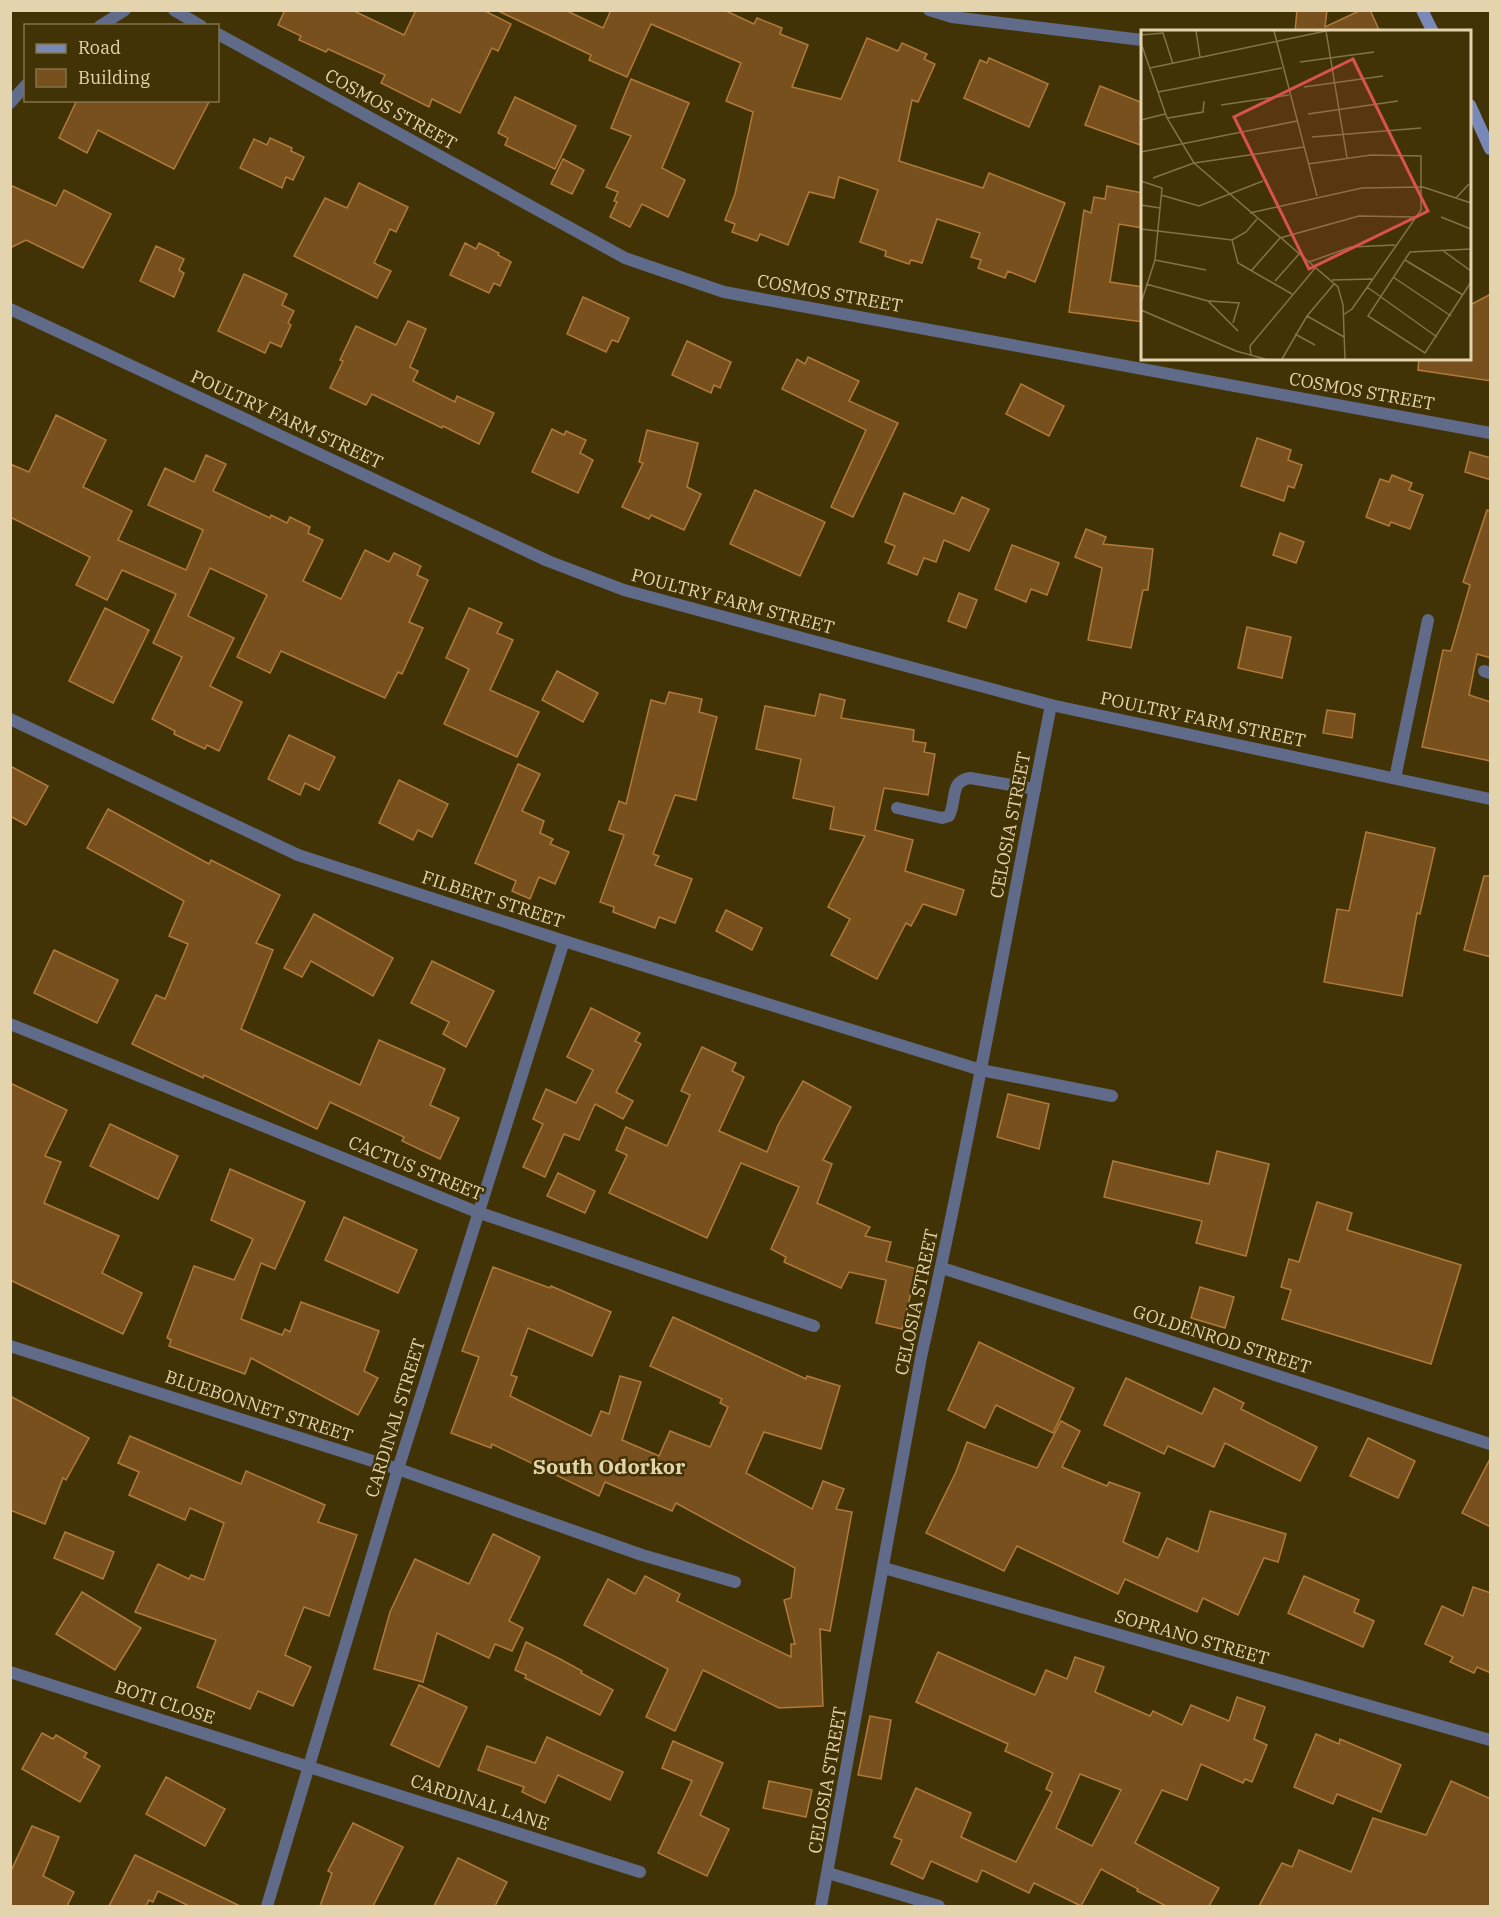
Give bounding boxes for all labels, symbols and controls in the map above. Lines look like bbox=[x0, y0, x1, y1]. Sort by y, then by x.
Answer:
legend bbox=[24, 24, 219, 102]
inset map bbox=[1141, 30, 1471, 360]
text: Road bbox=[78, 36, 121, 59]
street label: COSMOS STREET bbox=[321, 63, 461, 155]
text: Building bbox=[78, 66, 150, 89]
street label: COSMOS STREET bbox=[755, 269, 905, 317]
street label: POULTRY FARM STREET bbox=[187, 364, 387, 474]
street label: COSMOS STREET bbox=[1287, 367, 1437, 415]
street label: POULTRY FARM STREET bbox=[629, 563, 837, 639]
street label: POULTRY FARM STREET bbox=[1098, 686, 1308, 752]
street label: CELOSIA STREET bbox=[985, 749, 1036, 900]
street label: FILBERT STREET bbox=[419, 865, 567, 933]
street label: CACTUS STREET bbox=[345, 1130, 487, 1206]
street label: CELOSIA STREET bbox=[889, 1227, 943, 1377]
street label: GOLDENROD STREET bbox=[1130, 1299, 1314, 1379]
street label: CARDINAL STREET bbox=[360, 1336, 430, 1500]
street label: BLUEBONNET STREET bbox=[162, 1365, 356, 1447]
district label: South Odorkor bbox=[533, 1452, 686, 1480]
street label: SOPRANO STREET bbox=[1112, 1604, 1272, 1670]
street label: BOTI CLOSE bbox=[112, 1675, 218, 1729]
street label: CELOSIA STREET bbox=[803, 1704, 851, 1855]
street label: CARDINAL LANE bbox=[408, 1769, 552, 1835]

